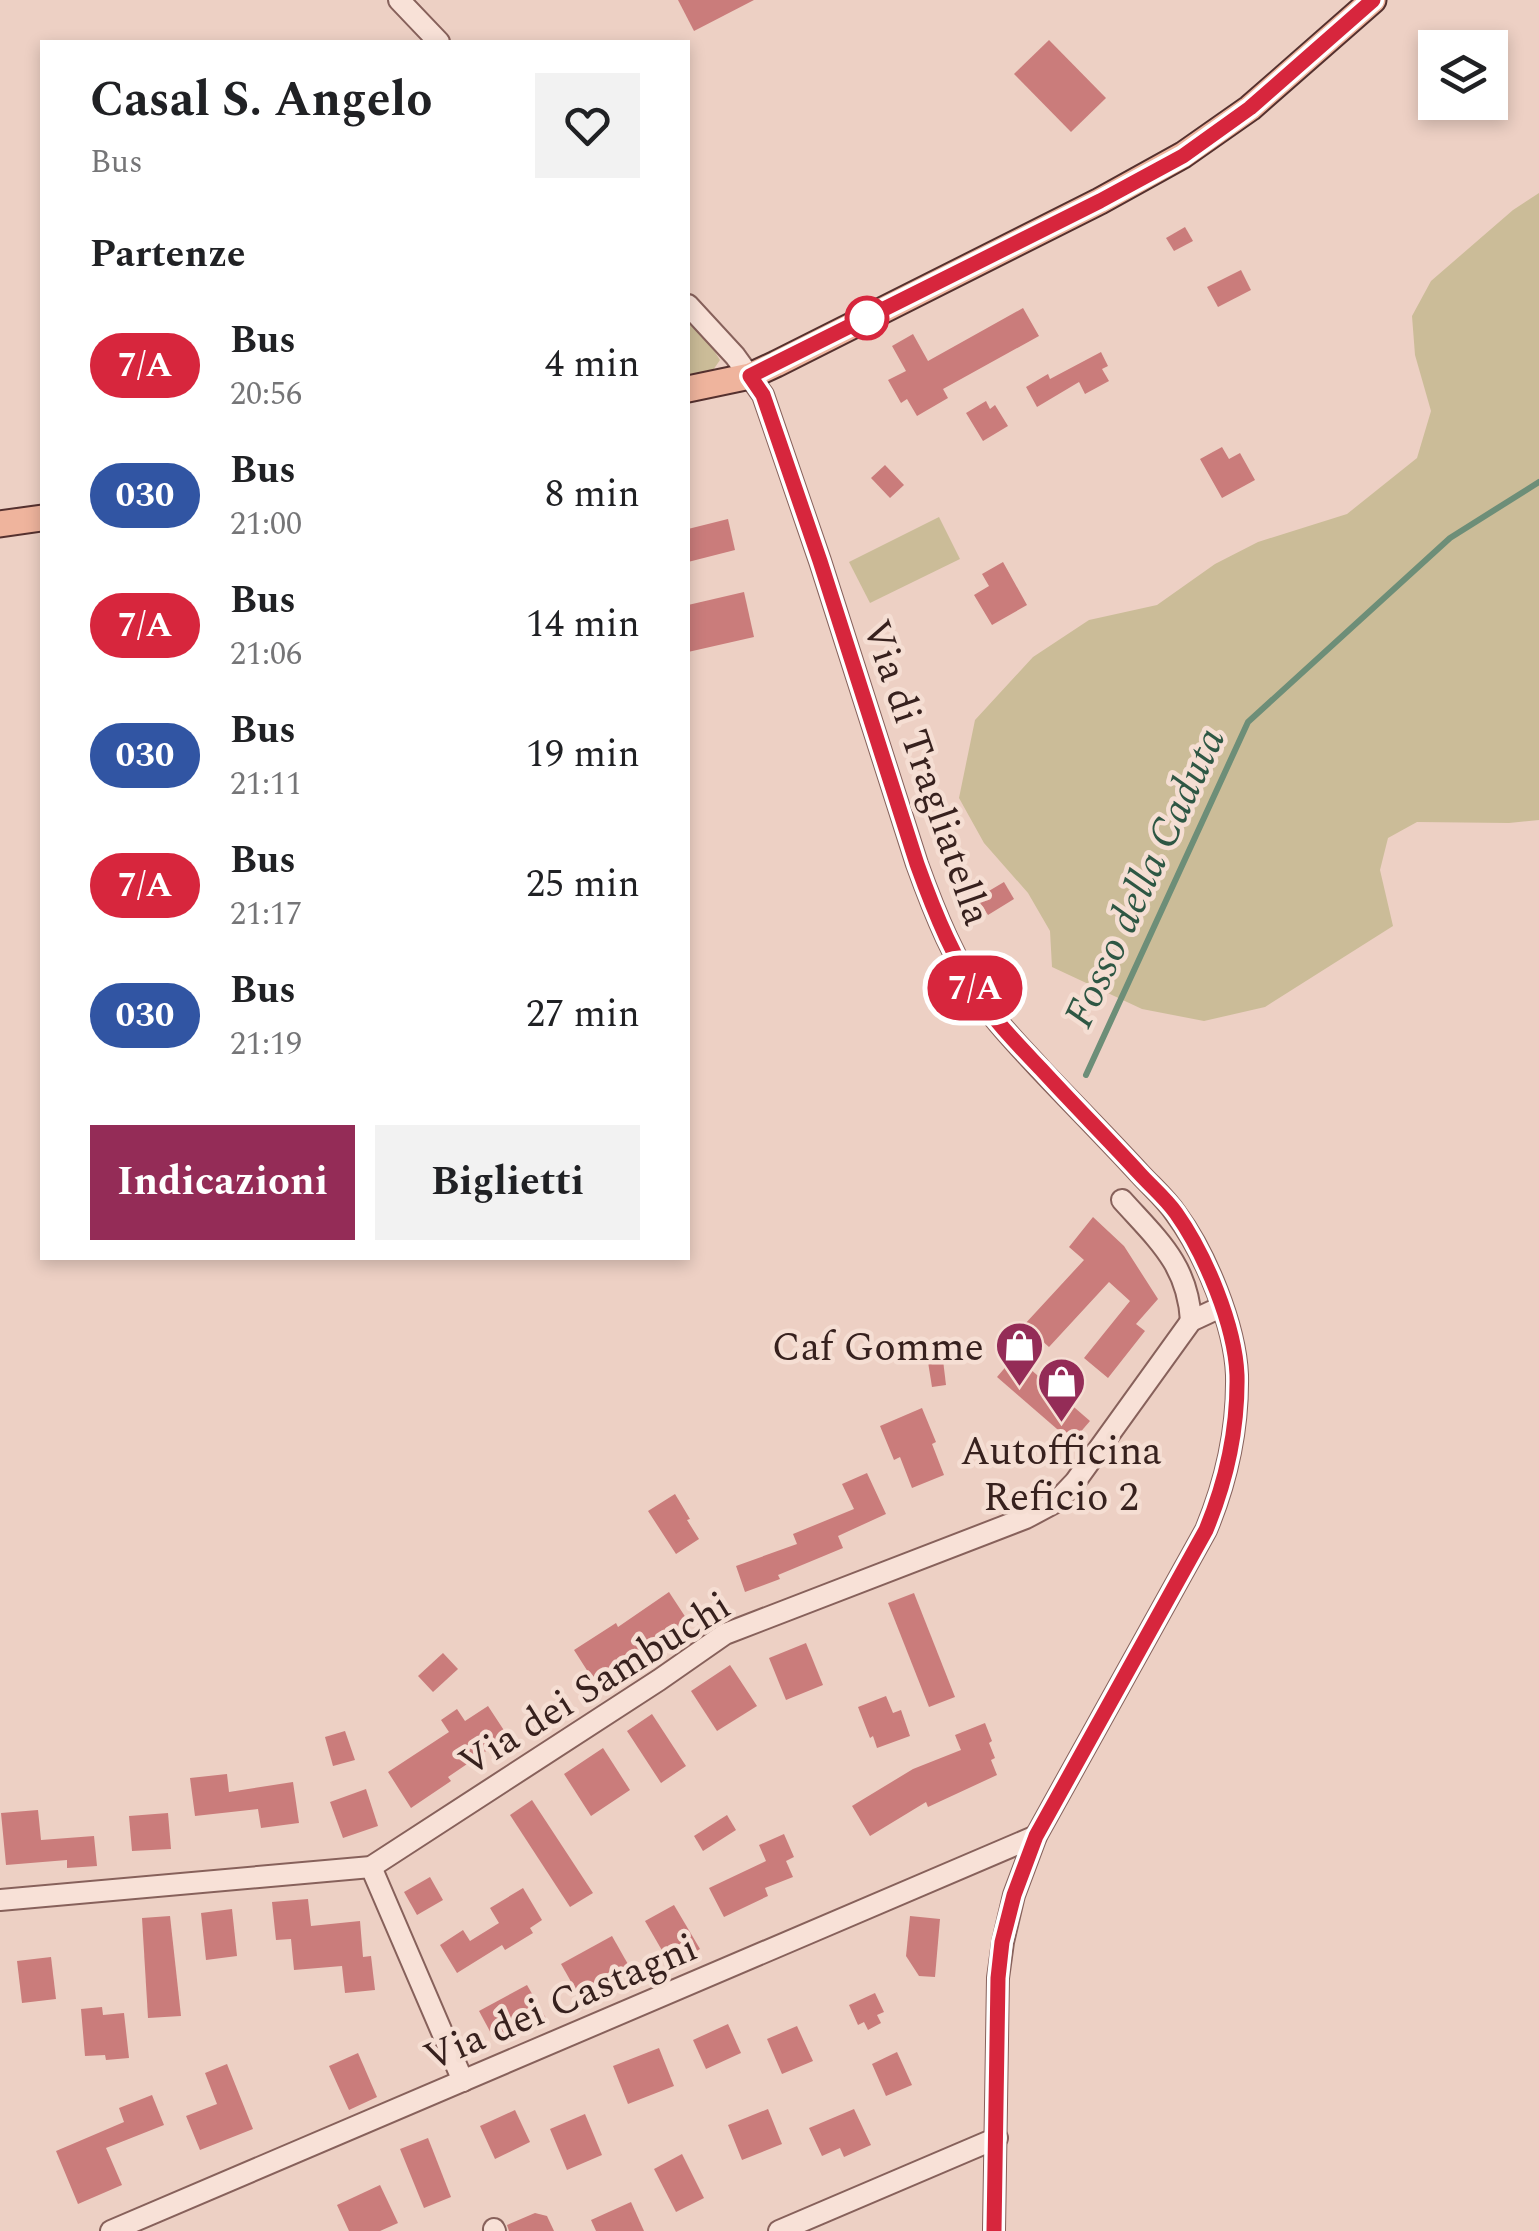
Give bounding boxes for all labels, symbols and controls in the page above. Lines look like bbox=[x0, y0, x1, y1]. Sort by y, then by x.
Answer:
map controls bbox=[1418, 30, 1508, 120]
button: layers bbox=[1418, 30, 1508, 120]
text: Casal S. Angelo bbox=[90, 64, 432, 137]
button: heart bbox=[535, 73, 640, 178]
text: Bus bbox=[90, 138, 143, 187]
text: Partenze bbox=[90, 226, 246, 284]
unlabelled marker bbox=[846, 297, 888, 339]
text: Bus bbox=[230, 312, 296, 370]
text: 4 min bbox=[545, 336, 640, 394]
text: 7/A bbox=[117, 339, 173, 392]
text: 20:56 bbox=[230, 370, 302, 419]
text: Bus bbox=[230, 442, 296, 500]
text: 8 min bbox=[545, 466, 640, 524]
text: 030 bbox=[116, 469, 174, 522]
text: 21:00 bbox=[230, 500, 302, 549]
text: Bus bbox=[230, 572, 296, 630]
text: 14 min bbox=[526, 596, 640, 654]
text: 7/A bbox=[117, 599, 173, 652]
street label: Via di Tragliatella bbox=[845, 612, 1007, 934]
text: 21:06 bbox=[230, 630, 302, 679]
text: Bus bbox=[230, 702, 296, 760]
water label: Fosso della Caduta bbox=[1048, 717, 1242, 1039]
text: 19 min bbox=[526, 726, 640, 784]
text: 030 bbox=[116, 729, 174, 782]
text: 21:11 bbox=[230, 760, 302, 809]
text: Bus bbox=[230, 832, 296, 890]
text: 25 min bbox=[526, 856, 640, 914]
text: 7/A bbox=[117, 859, 173, 912]
text: 21:17 bbox=[230, 890, 302, 939]
line badge: 7/A bbox=[918, 956, 1032, 1020]
text: Bus bbox=[230, 962, 296, 1020]
text: 7/A bbox=[947, 962, 1003, 1015]
text: 27 min bbox=[526, 986, 640, 1044]
text: 030 bbox=[116, 989, 174, 1042]
text: 21:19 bbox=[230, 1020, 302, 1069]
button: Indicazioni bbox=[90, 1125, 355, 1240]
button: Biglietti bbox=[375, 1125, 640, 1240]
place label: Caf Gomme bbox=[772, 1318, 984, 1379]
shop icon: Caf Gomme bbox=[993, 1320, 1045, 1388]
shop icon: Autofficina Reficio 2 bbox=[1035, 1356, 1087, 1424]
place label: Autofficina Reficio 2 bbox=[960, 1422, 1162, 1529]
street label: Via dei Sambuchi bbox=[447, 1577, 743, 1793]
street label: Via dei Castagni bbox=[415, 1918, 707, 2088]

